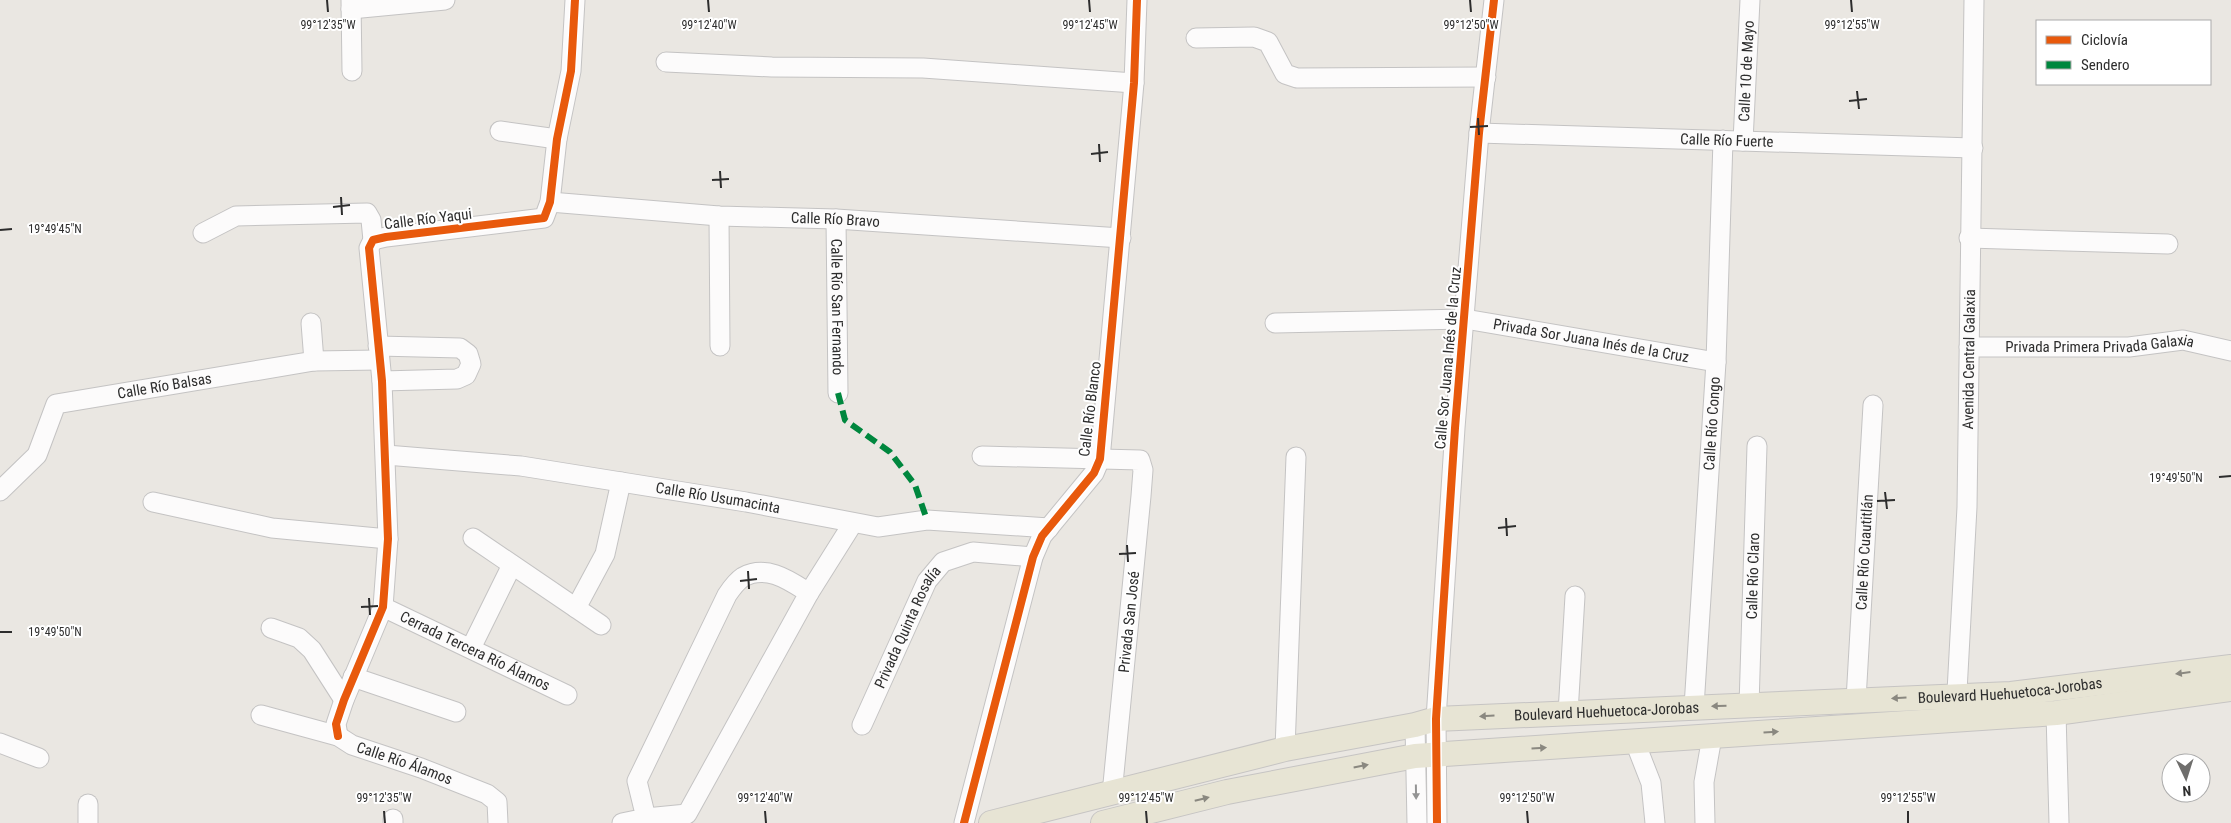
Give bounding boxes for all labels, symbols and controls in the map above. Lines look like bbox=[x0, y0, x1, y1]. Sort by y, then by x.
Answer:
text: 99°12'35"W bbox=[300, 18, 356, 32]
text: 99°12'40"W bbox=[681, 18, 737, 32]
text: 99°12'45"W bbox=[1062, 18, 1118, 32]
text: 99°12'50"W bbox=[1443, 18, 1499, 32]
text: 99°12'55"W bbox=[1824, 18, 1880, 32]
street label: Calle 10 de Mayo bbox=[1735, 20, 1758, 122]
legend bbox=[2036, 20, 2211, 85]
text: Ciclovía bbox=[2081, 31, 2128, 49]
text: Sendero bbox=[2081, 56, 2130, 74]
street label: Calle Río Fuerte bbox=[1680, 130, 1774, 151]
street label: Calle Río Yaqui bbox=[383, 205, 473, 233]
street label: Calle Río Bravo bbox=[791, 209, 880, 231]
text: 19°49'45"N bbox=[28, 222, 82, 236]
street label: Calle Río San Fernando bbox=[827, 239, 847, 375]
street label: Calle Sor Juana Inés de la Cruz bbox=[1431, 266, 1465, 450]
street label: Avenida Central Galaxia bbox=[1959, 289, 1979, 429]
street label: Privada Sor Juana Inés de la Cruz bbox=[1492, 315, 1690, 366]
street label: Privada Primera Privada Galaxia bbox=[2005, 331, 2196, 356]
street label: Calle Río Blanco bbox=[1075, 360, 1105, 458]
street label: Calle Río Balsas bbox=[116, 369, 213, 403]
street label: Calle Río Congo bbox=[1700, 376, 1724, 471]
text: 19°49'50"N bbox=[2149, 471, 2203, 485]
street label: Calle Río Usumacinta bbox=[654, 479, 782, 517]
street label: Calle Río Cuautitlán bbox=[1852, 494, 1877, 611]
street label: Calle Río Claro bbox=[1743, 532, 1763, 620]
street label: Privada Quinta Rosalía bbox=[871, 562, 945, 691]
street label: Privada San José bbox=[1115, 570, 1143, 674]
street label: Cerrada Tercera Río Álamos bbox=[397, 607, 553, 695]
text: 19°49'50"N bbox=[28, 625, 82, 639]
one-way arrow bbox=[2174, 669, 2190, 677]
street label: Boulevard Huehuetoca-Jorobas bbox=[1917, 674, 2103, 707]
one-way arrow bbox=[1891, 695, 1907, 703]
street label: Boulevard Huehuetoca-Jorobas bbox=[1514, 699, 1700, 725]
one-way arrow bbox=[1711, 703, 1727, 711]
one-way arrow bbox=[1479, 713, 1495, 721]
one-way arrow bbox=[1764, 728, 1780, 736]
street label: Calle Río Álamos bbox=[354, 738, 455, 789]
one-way arrow bbox=[1532, 743, 1548, 751]
north arrow bbox=[2161, 753, 2211, 803]
one-way arrow bbox=[1353, 762, 1369, 770]
text: N bbox=[2182, 783, 2192, 799]
one-way arrow bbox=[1412, 784, 1420, 800]
text: 99°12'35"W bbox=[356, 791, 412, 805]
text: 99°12'40"W bbox=[737, 791, 793, 805]
text: 99°12'45"W bbox=[1118, 791, 1174, 805]
text: 99°12'50"W bbox=[1499, 791, 1555, 805]
text: 99°12'55"W bbox=[1880, 791, 1936, 805]
one-way arrow bbox=[1194, 794, 1209, 802]

